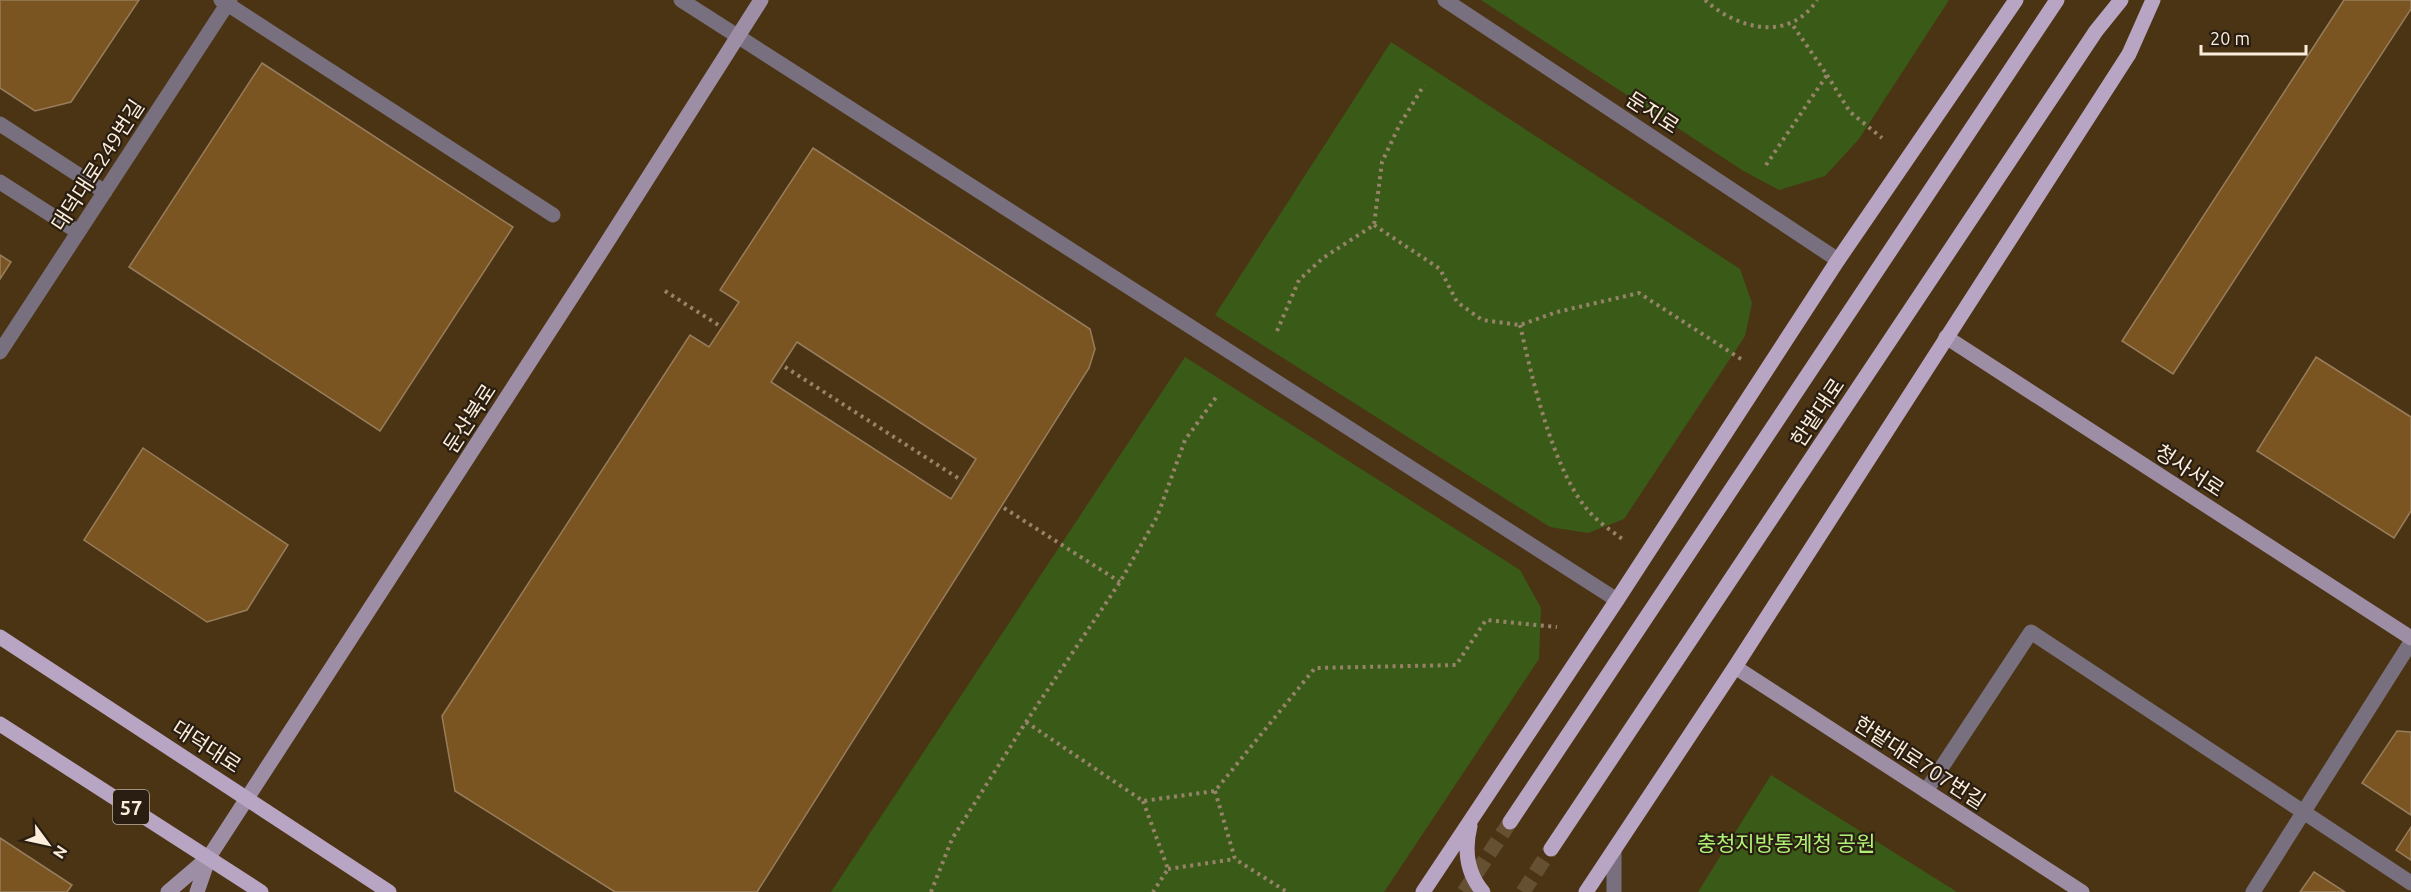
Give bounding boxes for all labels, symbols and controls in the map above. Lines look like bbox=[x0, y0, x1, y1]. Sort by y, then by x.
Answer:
scale bar bbox=[2201, 18, 2306, 56]
text: 20 m bbox=[2210, 28, 2250, 48]
street label: 둔지로 bbox=[1622, 86, 1684, 138]
street label: 대덕대로249번길 bbox=[46, 95, 148, 235]
street label: 한밭대로 bbox=[1785, 373, 1849, 451]
street label: 둔산북로 bbox=[438, 379, 500, 457]
street label: 청사서로 bbox=[2151, 439, 2229, 501]
street label: 한밭대로707번길 bbox=[1850, 711, 1990, 813]
street label: 대덕대로 bbox=[168, 715, 246, 777]
road number: 57 bbox=[113, 790, 149, 824]
north arrow bbox=[18, 814, 78, 874]
park label: 충청지방통계청 공원 bbox=[1697, 831, 1875, 855]
text: N bbox=[50, 842, 71, 862]

